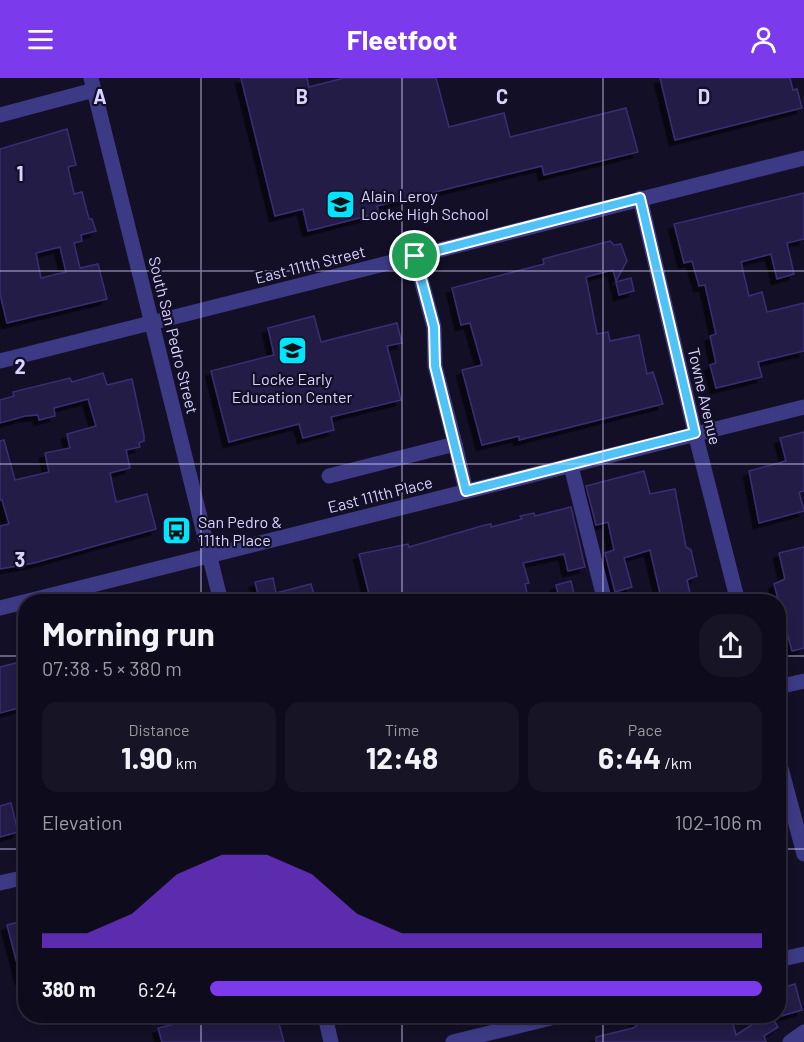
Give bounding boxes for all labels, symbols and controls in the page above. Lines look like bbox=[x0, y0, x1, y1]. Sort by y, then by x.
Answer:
icon: menu bbox=[24, 23, 57, 56]
text: Fleetfoot bbox=[347, 23, 457, 55]
icon: person bbox=[747, 23, 780, 56]
text: A bbox=[93, 84, 107, 108]
text: B bbox=[296, 84, 308, 108]
text: C bbox=[496, 84, 508, 108]
text: D bbox=[698, 84, 710, 108]
text: 1 bbox=[16, 161, 24, 185]
place label: Alain Leroy Locke High School bbox=[361, 186, 489, 223]
school or university icon: Alain Leroy Locke High School bbox=[324, 188, 356, 220]
pin bbox=[389, 230, 440, 281]
icon: arrive bbox=[398, 239, 431, 272]
street label: East 111th Street bbox=[253, 241, 367, 287]
street label: South San Pedro Street bbox=[145, 254, 203, 416]
school or university icon: Locke Early Education Center bbox=[276, 334, 308, 366]
street label: Towne Avenue bbox=[685, 346, 725, 446]
text: 2 bbox=[14, 354, 26, 378]
place label: Locke Early Education Center bbox=[232, 369, 353, 406]
street label: East 111th Place bbox=[326, 472, 434, 516]
place label: San Pedro & 111th Place bbox=[198, 512, 282, 549]
bus stop icon: San Pedro & 111th Place bbox=[161, 514, 193, 546]
text: 3 bbox=[15, 547, 25, 571]
text: Morning run bbox=[42, 613, 215, 653]
button: share bbox=[699, 614, 762, 677]
text: 07:38 · 5 × 380 m bbox=[42, 656, 182, 680]
text: Distance bbox=[129, 720, 189, 739]
text: Time bbox=[385, 720, 419, 739]
text: Pace bbox=[628, 720, 662, 739]
text: 1.90 bbox=[121, 739, 173, 775]
text: 12:48 bbox=[366, 739, 438, 775]
text: 6:44 bbox=[598, 739, 661, 775]
text: km bbox=[173, 753, 197, 772]
text: /km bbox=[661, 753, 692, 772]
text: Elevation bbox=[42, 810, 123, 834]
text: 102–106 m bbox=[675, 810, 762, 834]
text: 380 m bbox=[42, 977, 96, 1001]
text: 6:24 bbox=[138, 977, 177, 1001]

